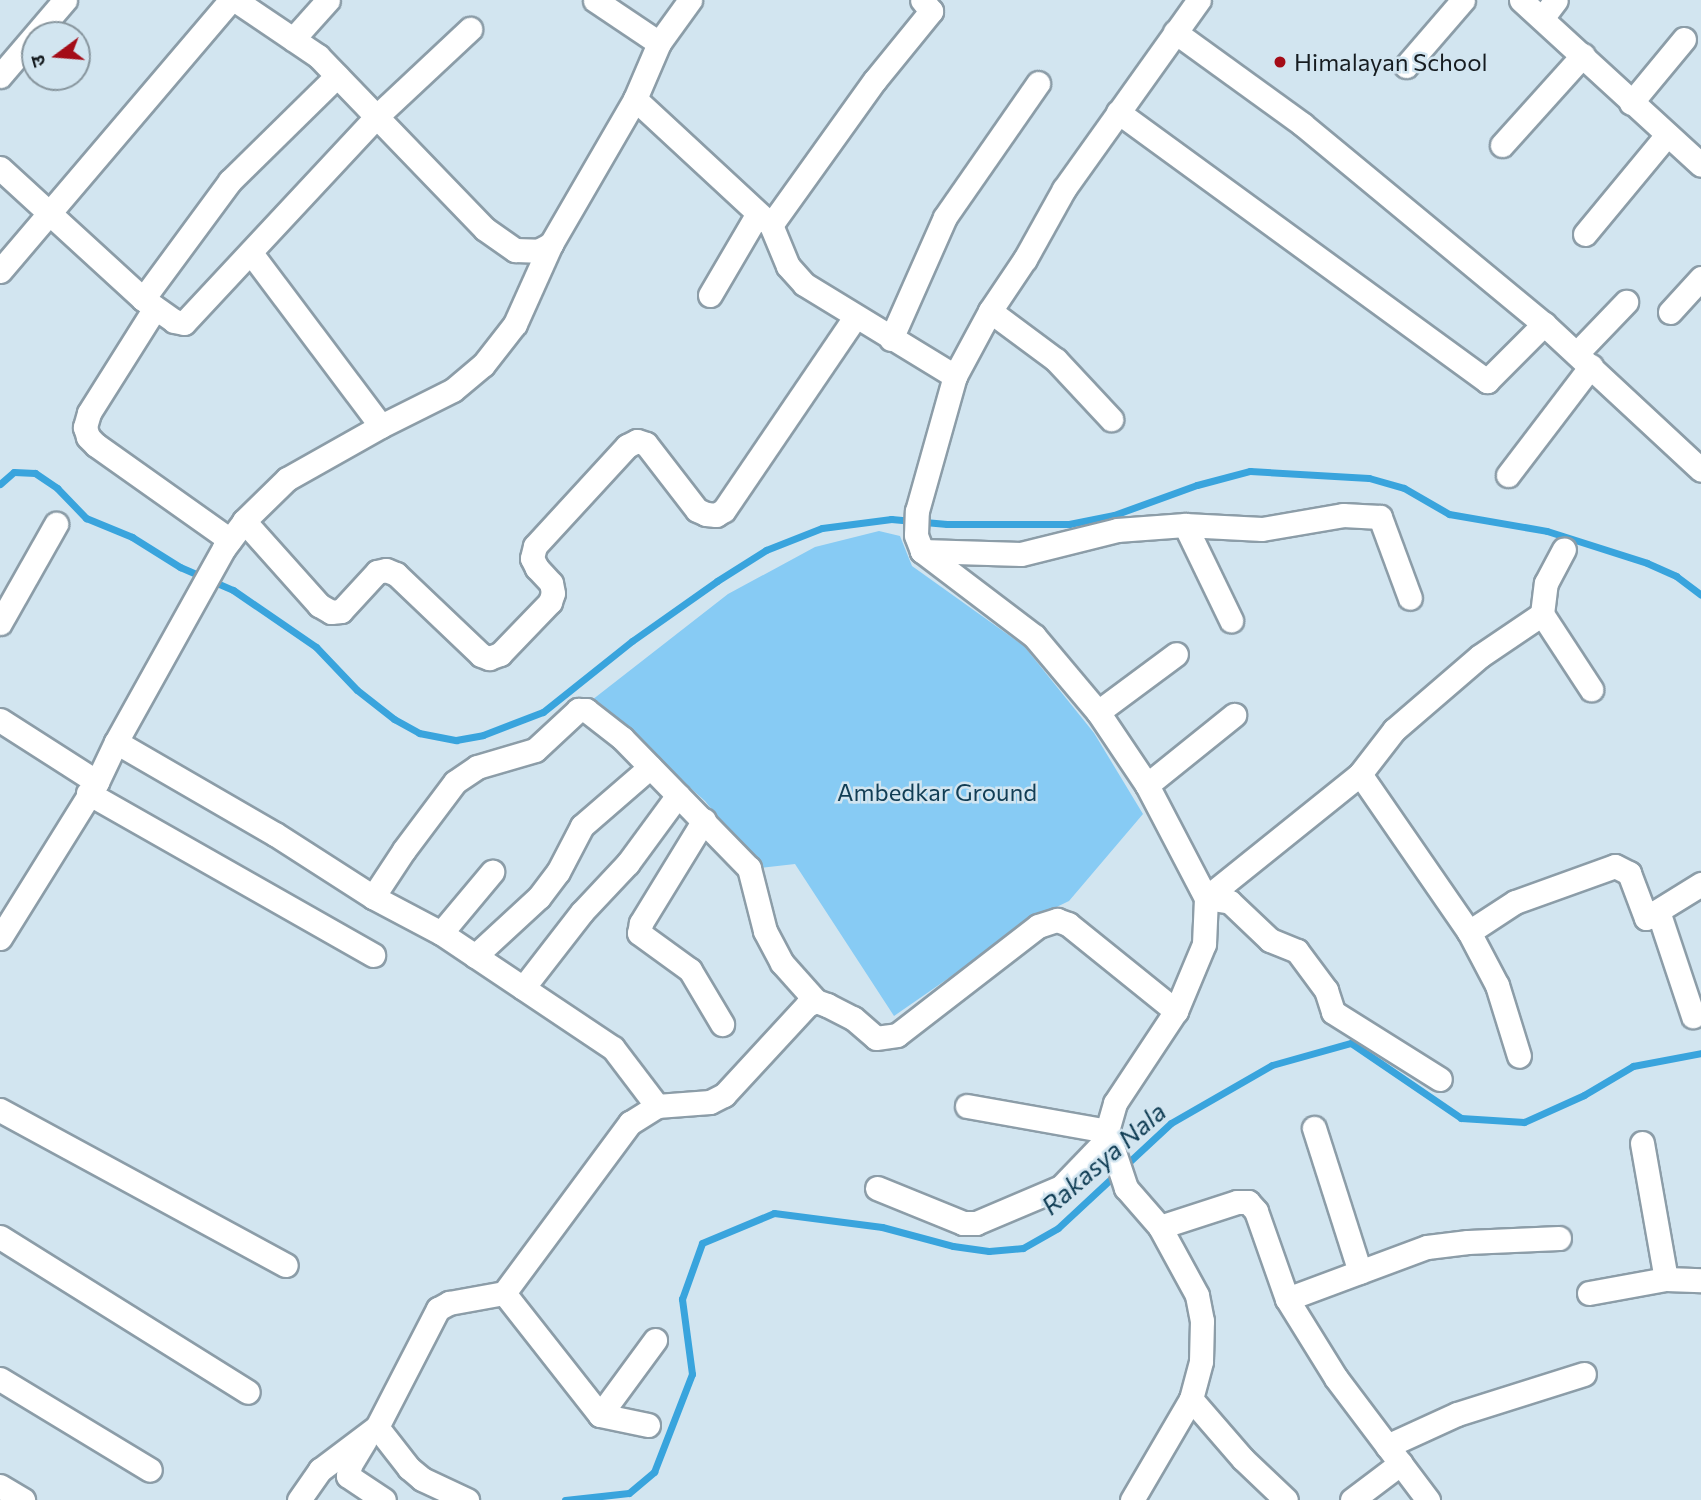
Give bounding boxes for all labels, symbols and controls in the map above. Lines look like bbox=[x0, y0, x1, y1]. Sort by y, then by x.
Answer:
north arrow bbox=[21, 21, 91, 91]
place label: Himalayan School bbox=[1294, 48, 1488, 76]
text: उ bbox=[25, 53, 50, 70]
marker: Himalayan School bbox=[1272, 54, 1288, 70]
park label: Ambedkar Ground bbox=[837, 778, 1037, 806]
water label: Rakasya Nala bbox=[1034, 1095, 1172, 1221]

